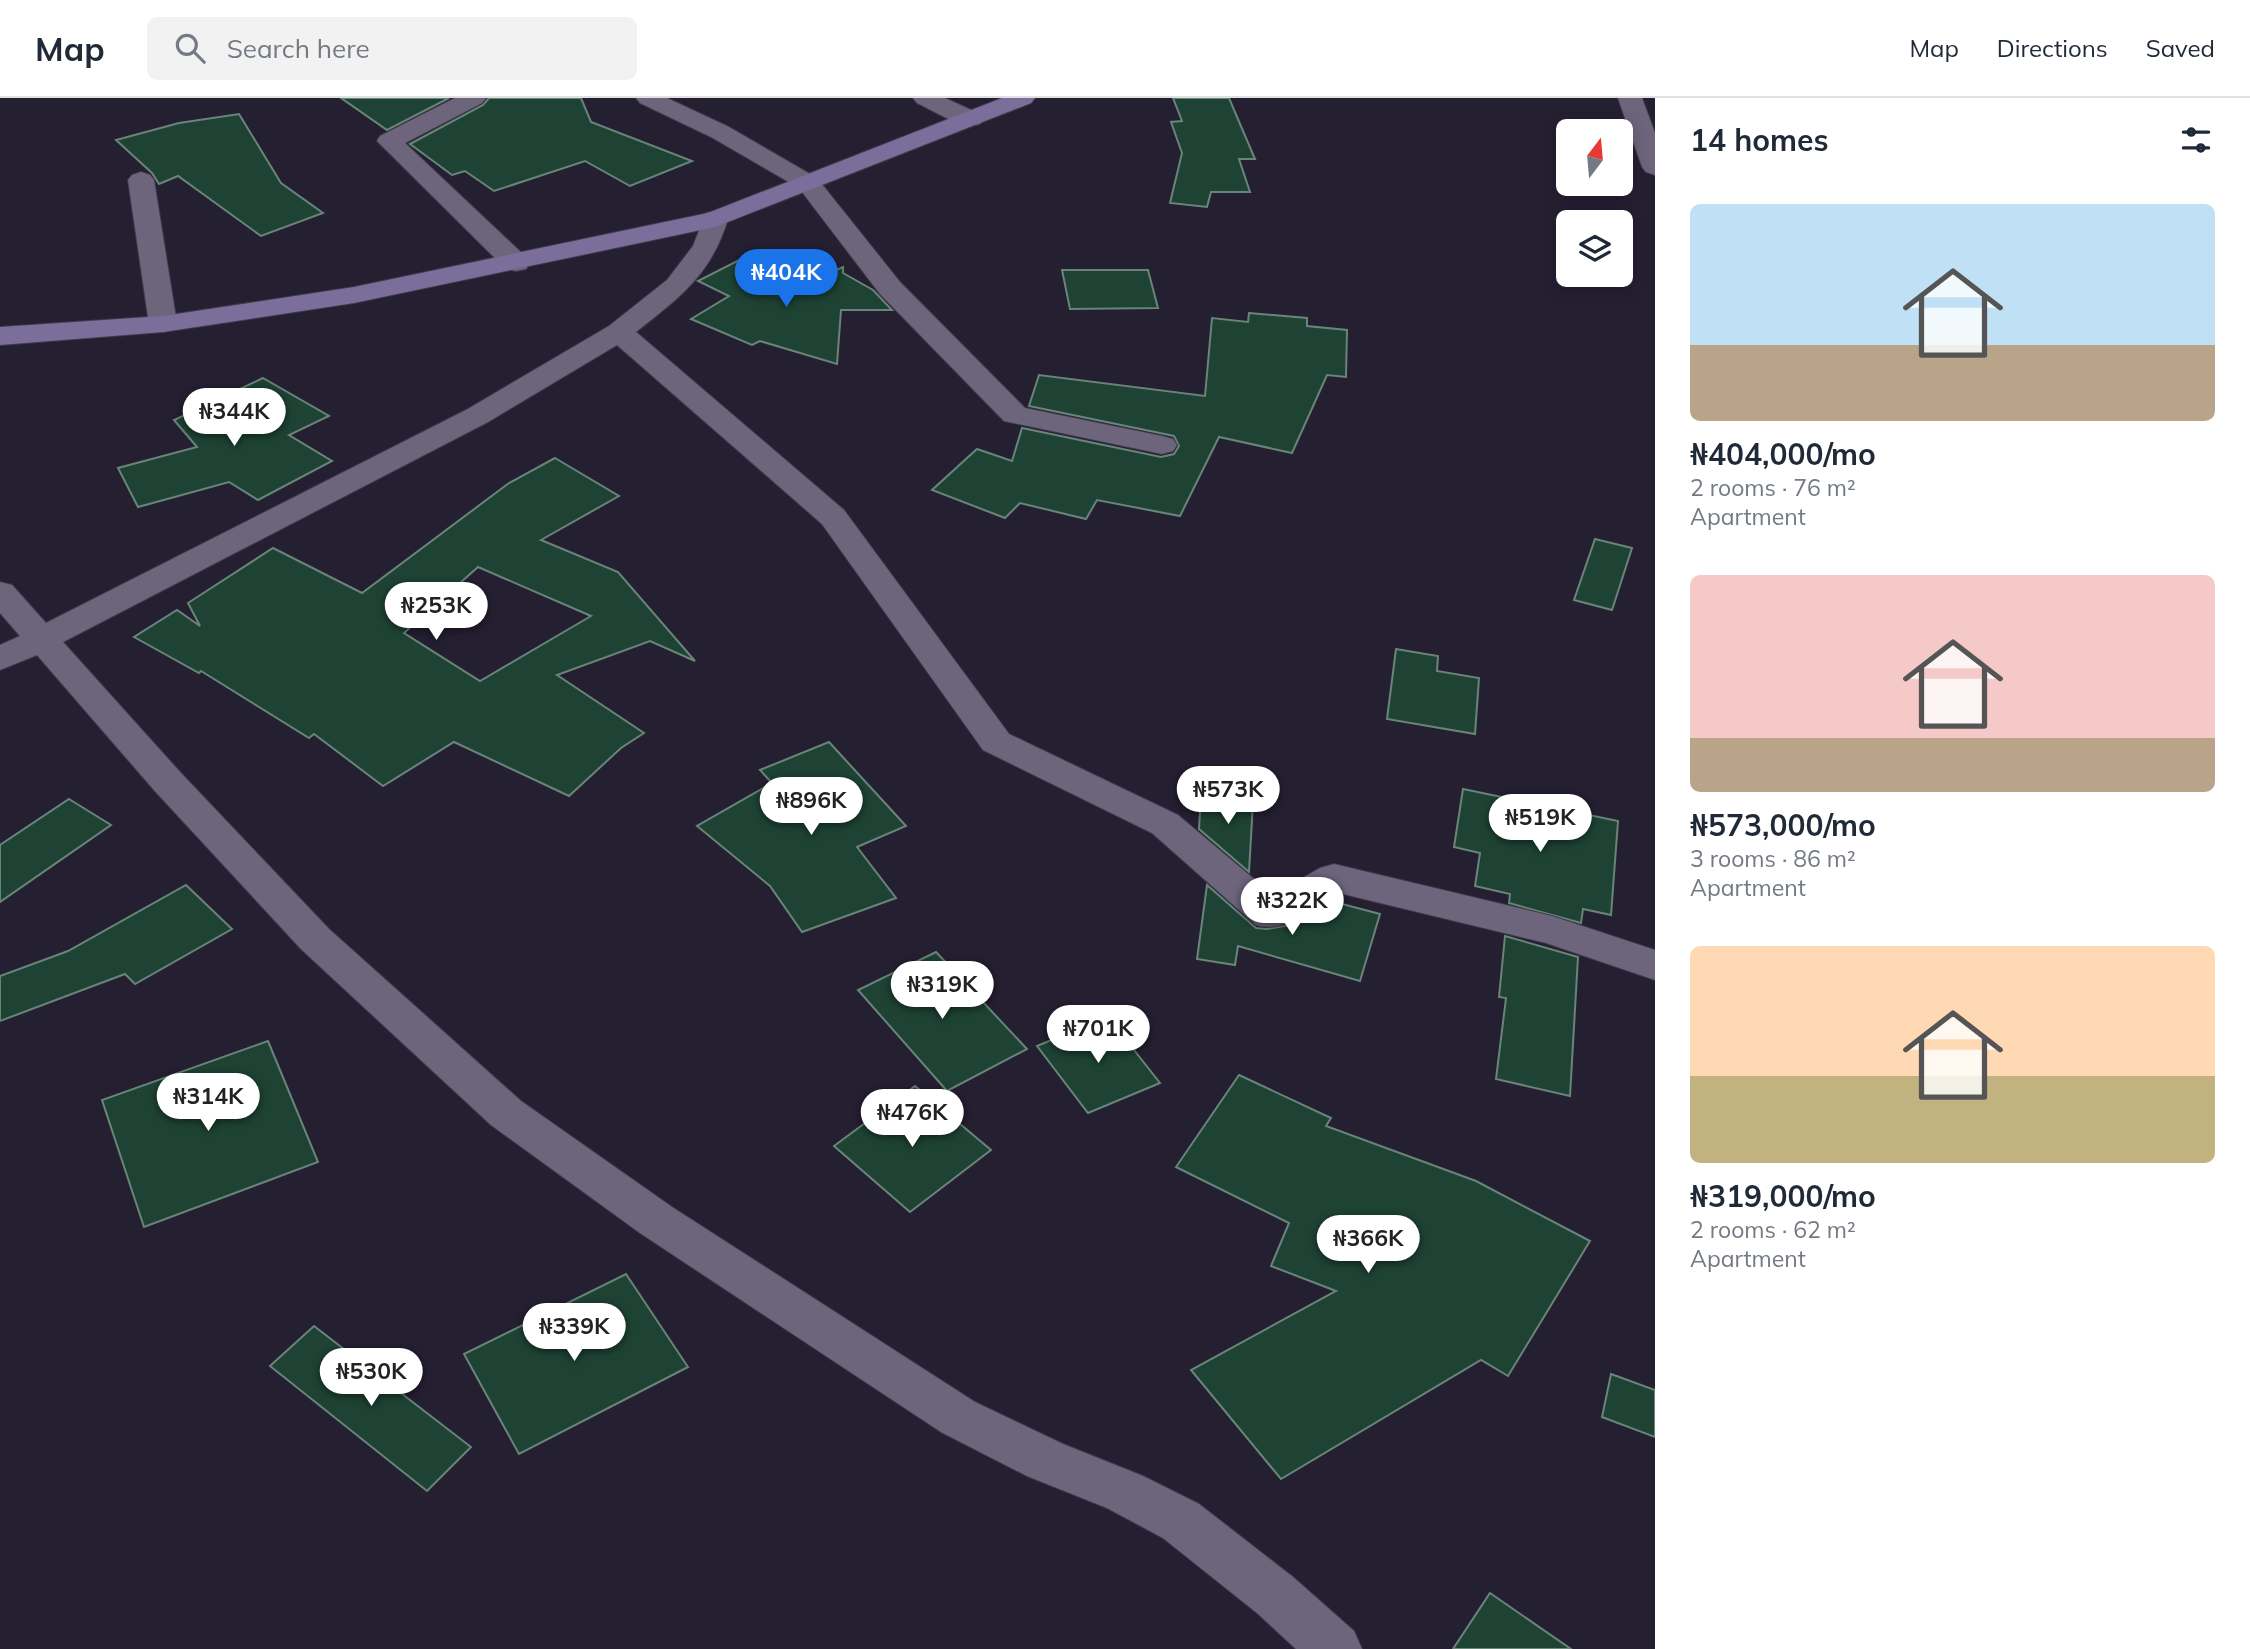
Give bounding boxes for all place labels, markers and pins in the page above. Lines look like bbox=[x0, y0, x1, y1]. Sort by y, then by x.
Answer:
pin: ₦404K bbox=[737, 250, 835, 309]
pin: ₦344K bbox=[185, 388, 283, 448]
pin: ₦253K bbox=[387, 582, 485, 642]
pin: ₦573K bbox=[1179, 766, 1277, 826]
pin: ₦896K bbox=[762, 778, 860, 837]
pin: ₦519K bbox=[1491, 794, 1589, 854]
pin: ₦322K bbox=[1243, 878, 1341, 937]
pin: ₦319K bbox=[893, 962, 991, 1021]
pin: ₦701K bbox=[1049, 1006, 1147, 1065]
pin: ₦314K bbox=[159, 1074, 257, 1133]
pin: ₦476K bbox=[863, 1090, 961, 1149]
pin: ₦366K bbox=[1319, 1216, 1417, 1275]
pin: ₦339K bbox=[525, 1304, 623, 1363]
pin: ₦530K bbox=[322, 1348, 420, 1408]

